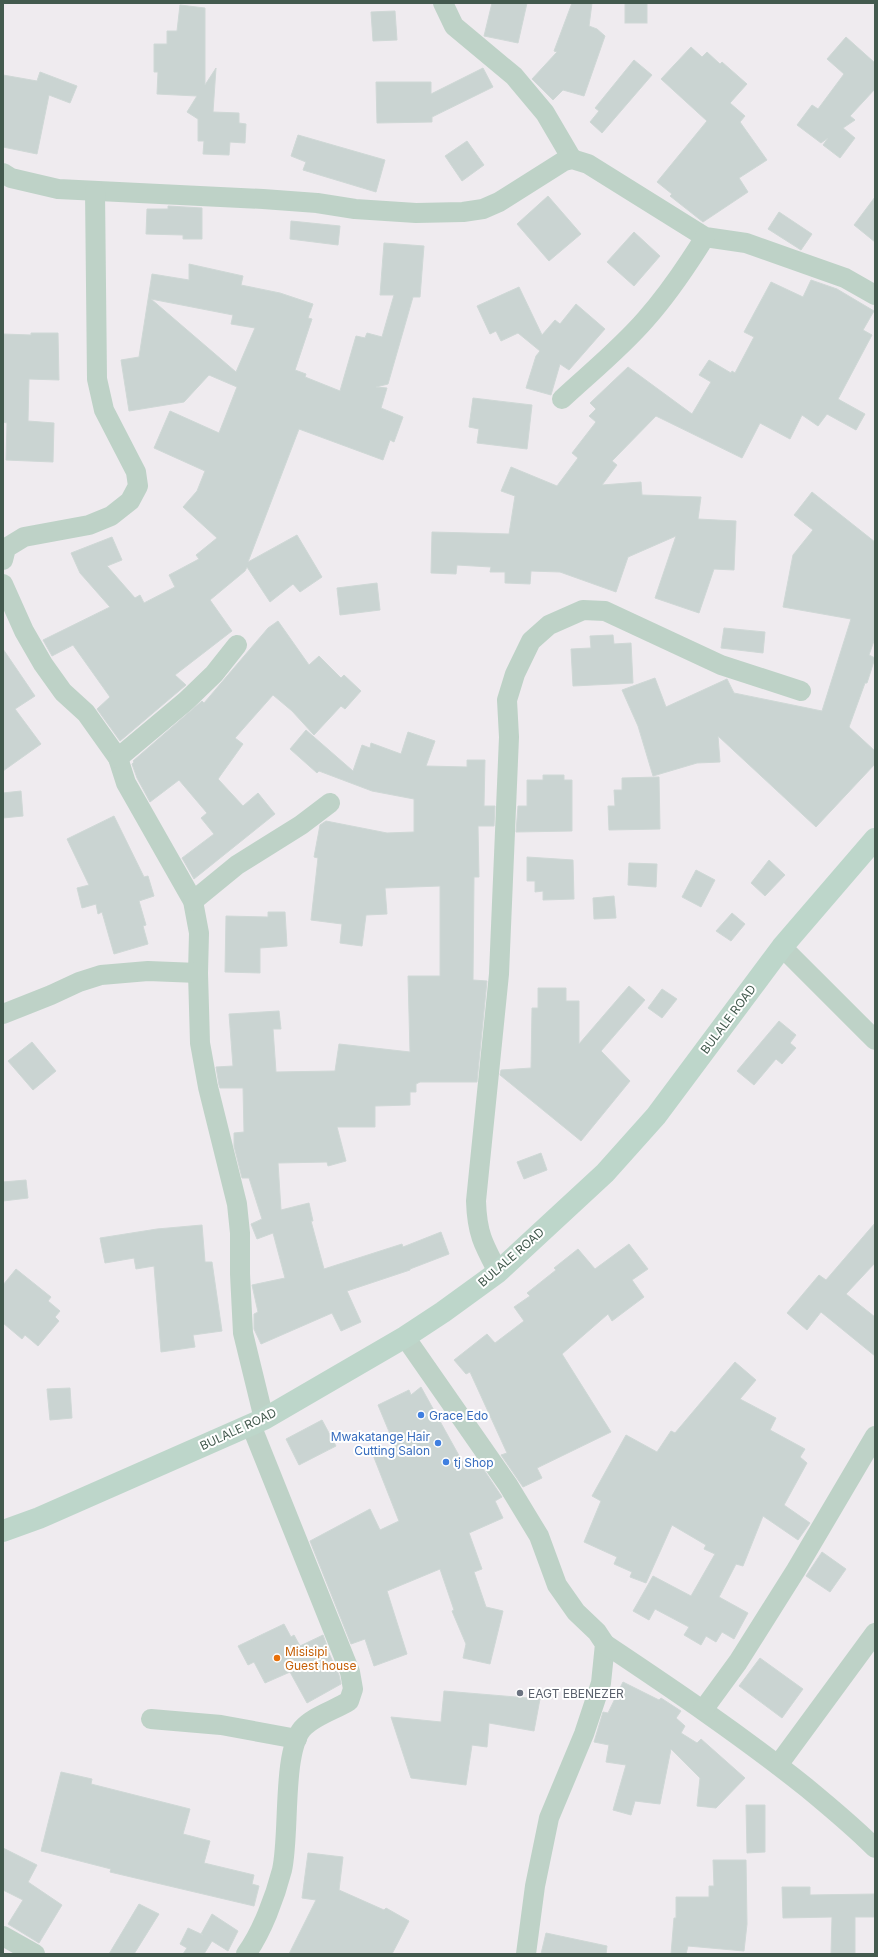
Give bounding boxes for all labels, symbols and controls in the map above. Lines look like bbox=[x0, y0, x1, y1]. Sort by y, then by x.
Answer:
street label: BULALE ROAD bbox=[697, 981, 759, 1057]
street label: BULALE ROAD bbox=[475, 1224, 547, 1290]
street label: BULALE ROAD bbox=[197, 1405, 279, 1453]
place label: Grace Edo bbox=[429, 1408, 488, 1423]
marker: Grace Edo bbox=[416, 1410, 426, 1420]
place label: Mwakatange Hair Cutting Salon bbox=[331, 1429, 430, 1458]
marker: Mwakatange Hair Cutting Salon bbox=[433, 1438, 443, 1448]
place label: tj Shop bbox=[454, 1455, 494, 1470]
marker: tj Shop bbox=[441, 1457, 451, 1467]
place label: Misisipi Guest house bbox=[285, 1644, 356, 1673]
marker: Misisipi Guest house bbox=[272, 1653, 282, 1663]
place label: EAGT EBENEZER bbox=[528, 1686, 624, 1701]
marker: EAGT EBENEZER bbox=[515, 1688, 525, 1698]

